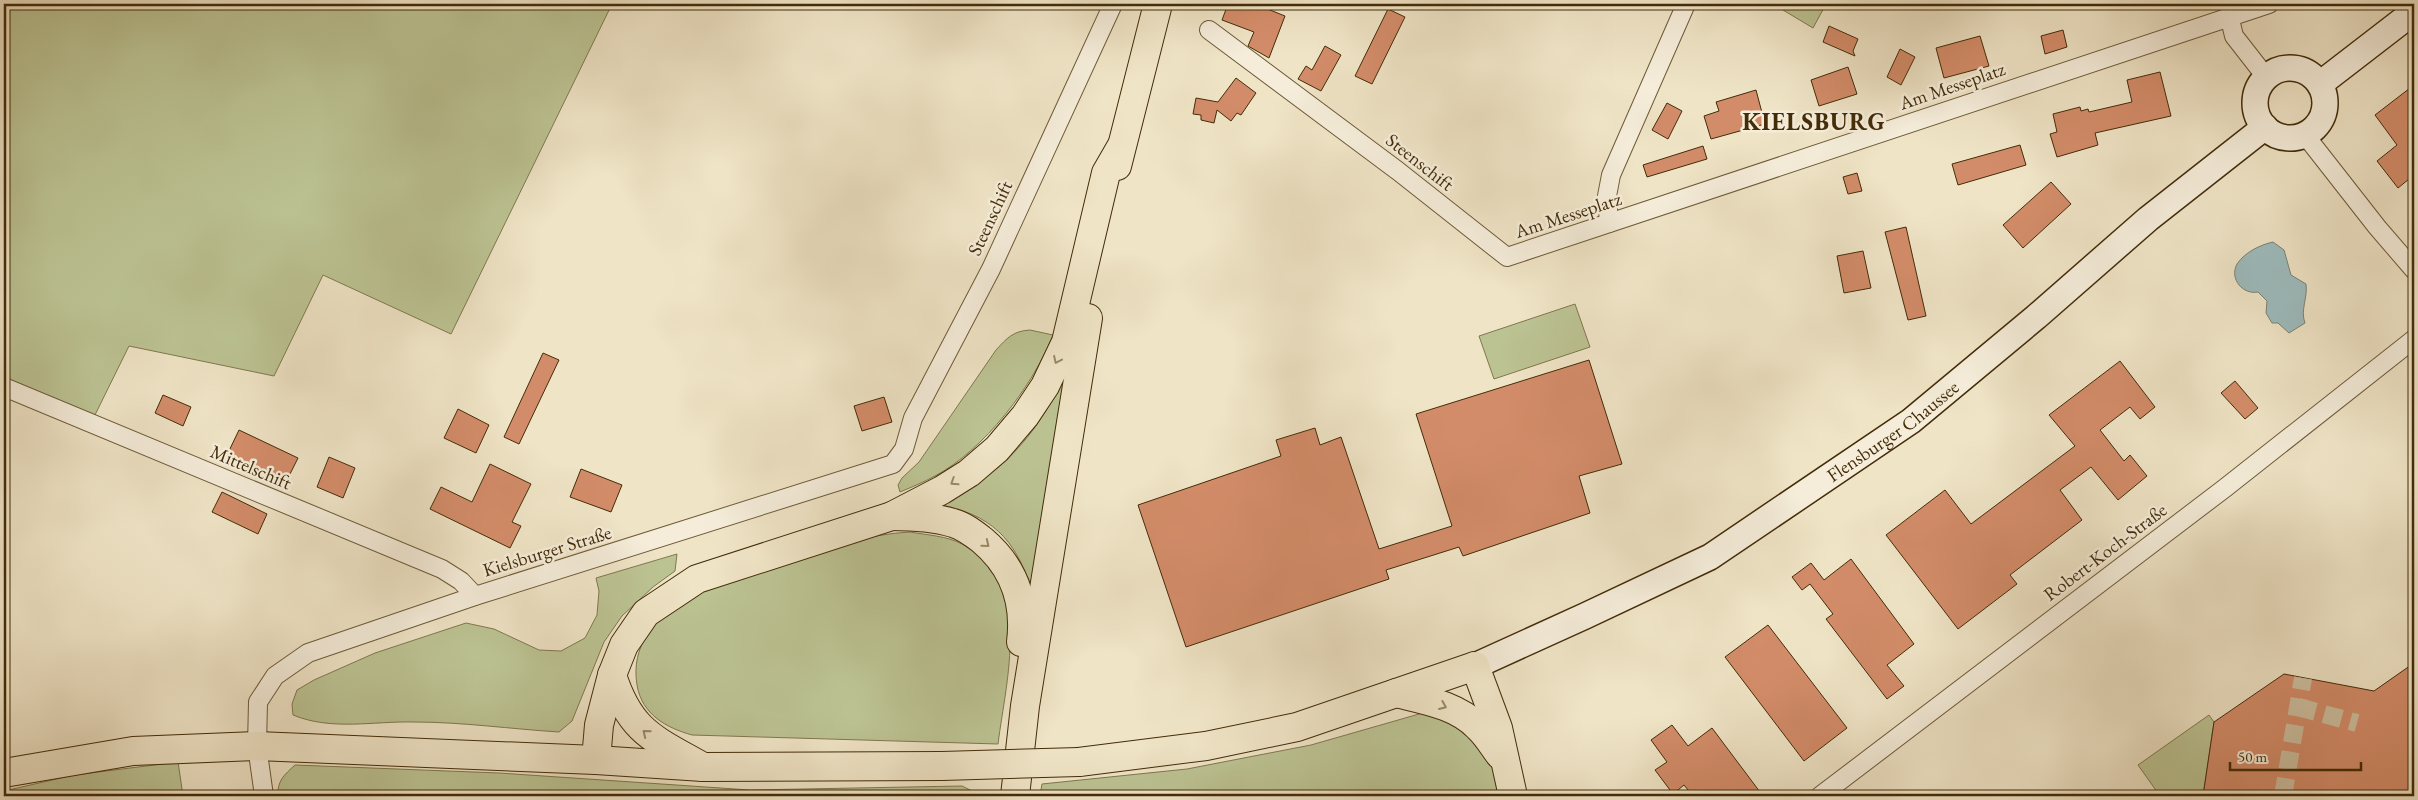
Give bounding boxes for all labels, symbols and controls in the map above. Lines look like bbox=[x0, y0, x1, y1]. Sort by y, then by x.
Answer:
street label: Am Messeplatz bbox=[1895, 56, 2009, 116]
district label: KIELSBURG bbox=[1742, 106, 1886, 137]
street label: Steenschift bbox=[1381, 128, 1459, 196]
street label: Steenschift bbox=[962, 177, 1018, 259]
street label: Am Messeplatz bbox=[1511, 186, 1625, 244]
one-way arrow bbox=[1053, 355, 1063, 364]
street label: Flensburger Chaussee bbox=[1821, 374, 1964, 487]
street label: Mittelschift bbox=[207, 439, 295, 495]
one-way arrow bbox=[950, 476, 959, 486]
street label: Robert-Koch-Straße bbox=[2038, 497, 2172, 607]
street label: Kielsburger Straße bbox=[480, 520, 614, 582]
one-way arrow bbox=[980, 538, 989, 546]
one-way arrow bbox=[1438, 699, 1447, 710]
one-way arrow bbox=[642, 730, 652, 739]
scale bar bbox=[2230, 740, 2362, 772]
text: 50 m bbox=[2238, 747, 2267, 766]

